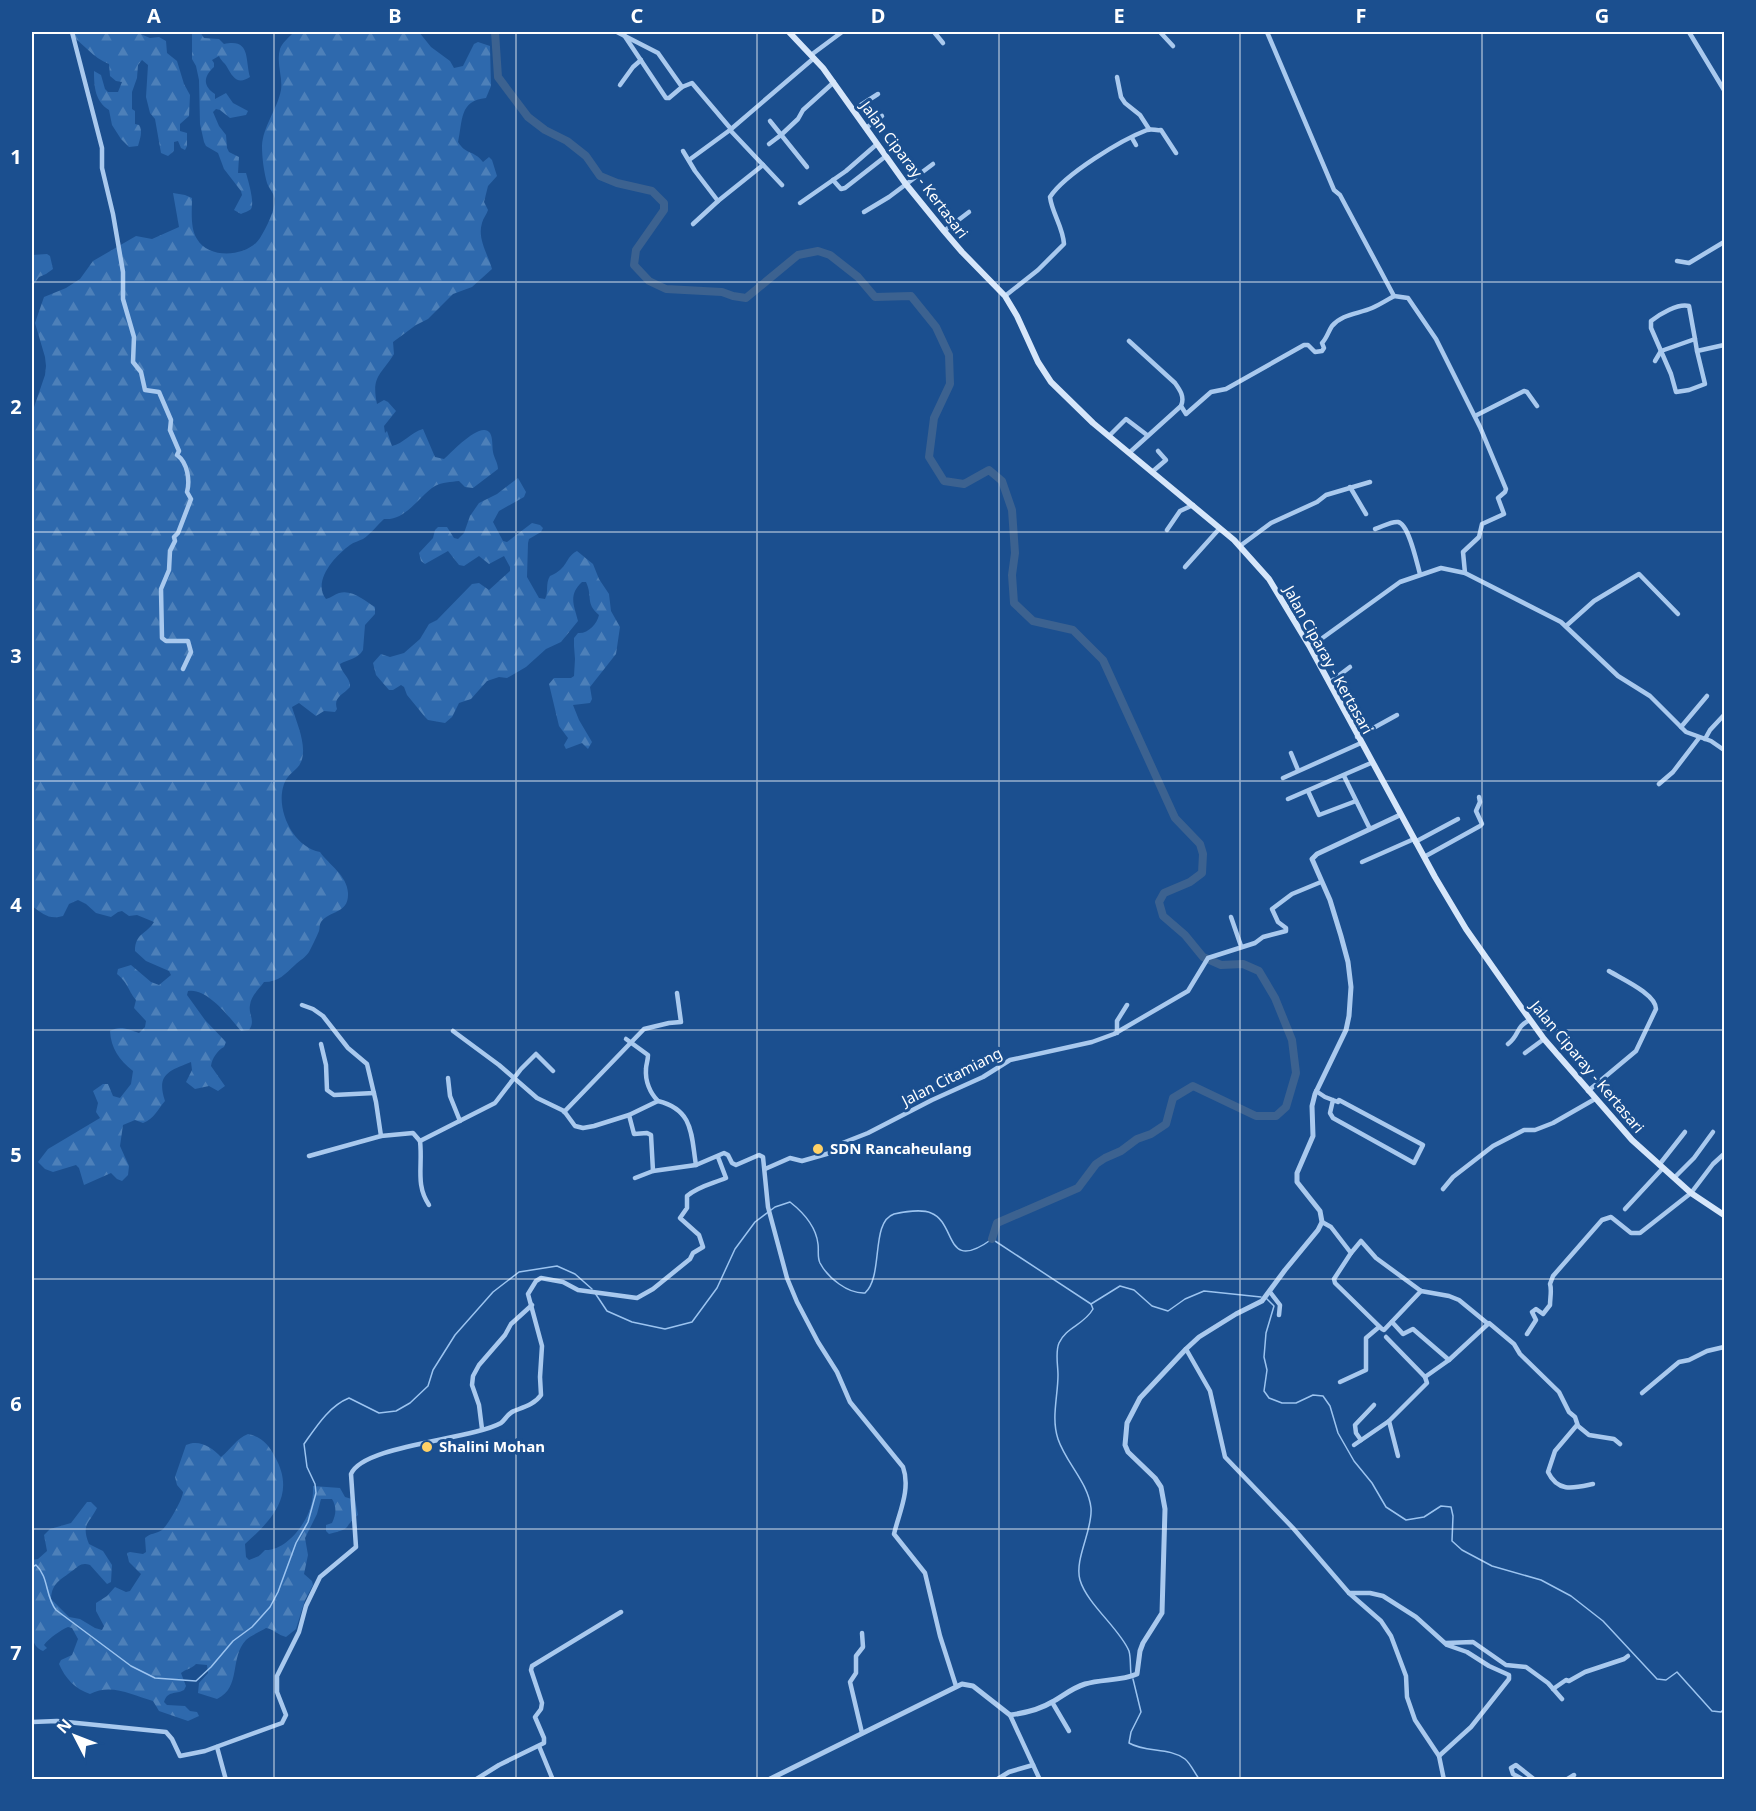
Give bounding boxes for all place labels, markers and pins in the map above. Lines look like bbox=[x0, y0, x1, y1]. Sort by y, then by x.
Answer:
place label: SDN Rancaheulang bbox=[830, 1138, 972, 1158]
marker: SDN Rancaheulang bbox=[811, 1142, 825, 1156]
place label: Shalini Mohan bbox=[439, 1436, 545, 1456]
marker: Shalini Mohan bbox=[420, 1440, 434, 1454]

